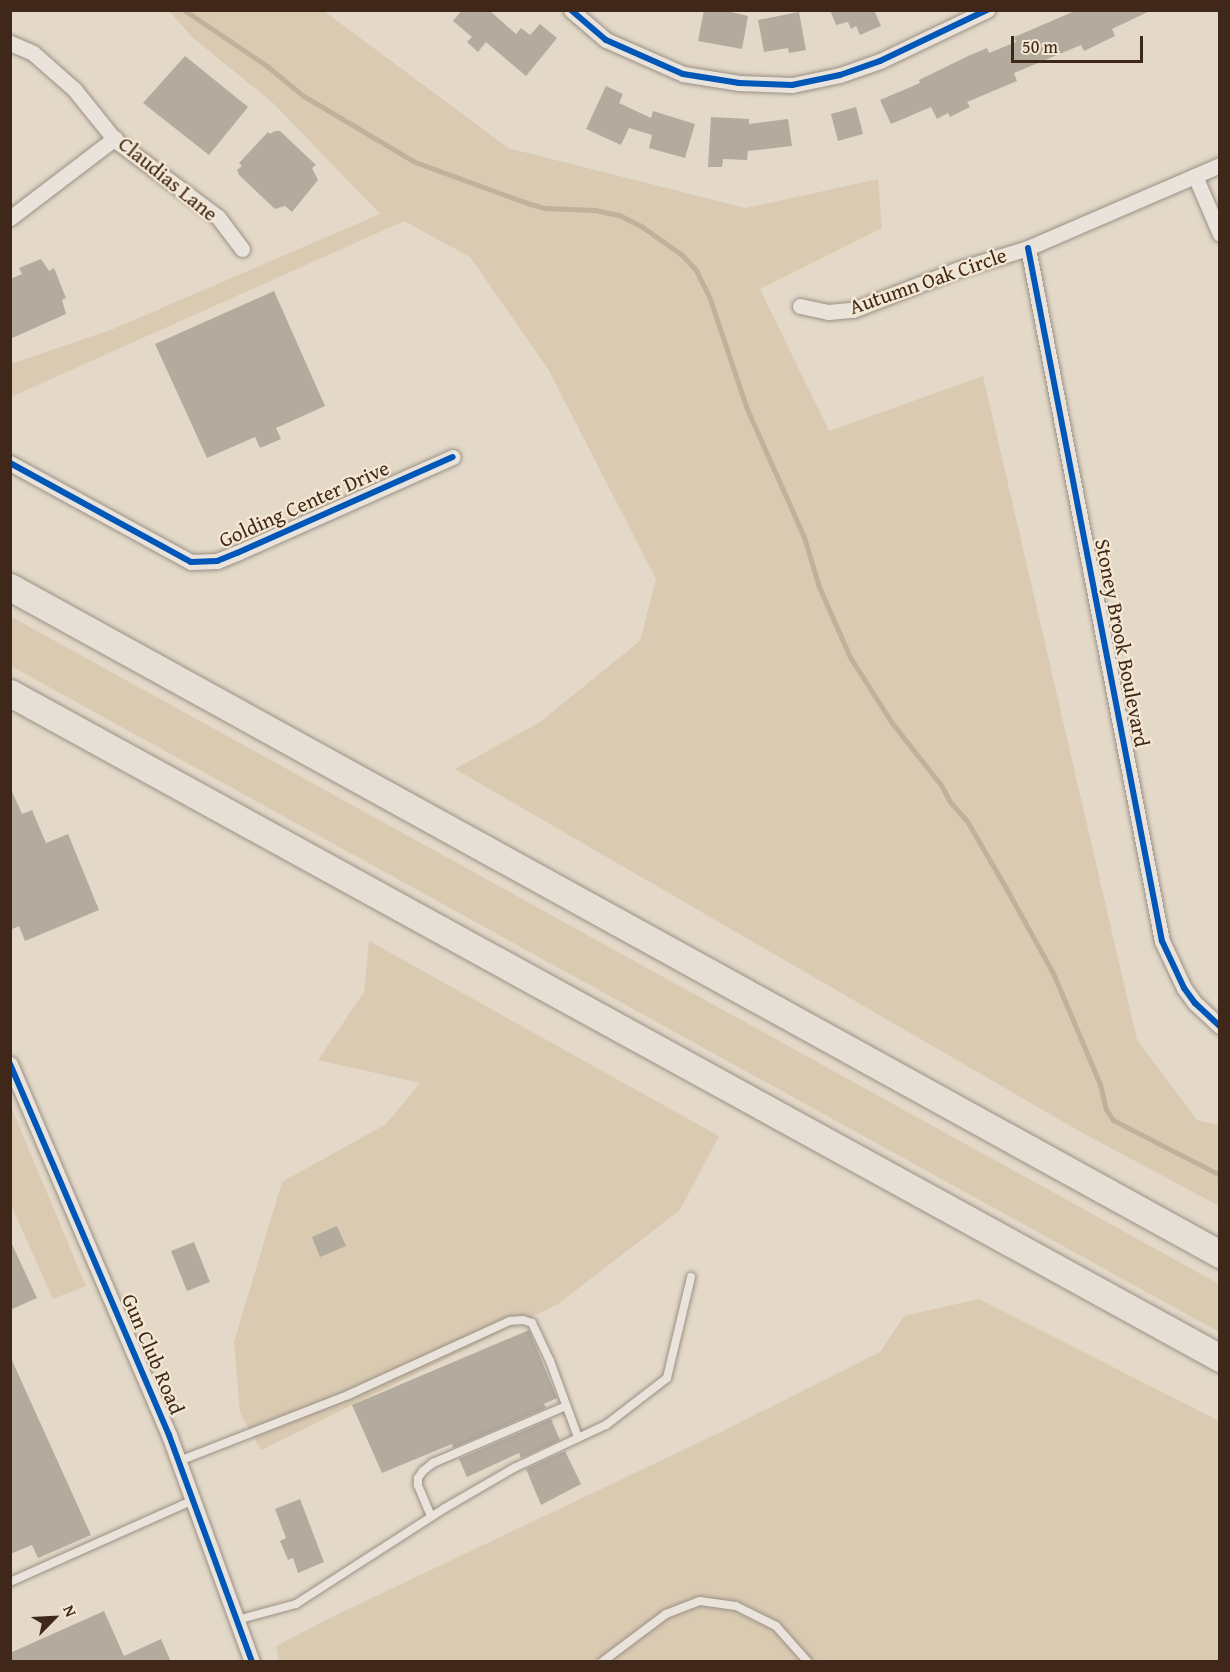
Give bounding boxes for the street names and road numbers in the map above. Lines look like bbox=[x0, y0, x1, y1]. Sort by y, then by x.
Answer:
street label: Claudias Lane bbox=[113, 131, 223, 227]
street label: Autumn Oak Circle bbox=[846, 242, 1010, 320]
street label: Golding Center Drive bbox=[215, 455, 393, 553]
street label: Stoney Brook Boulevard bbox=[1089, 537, 1155, 749]
street label: Gun Club Road bbox=[116, 1290, 190, 1418]

